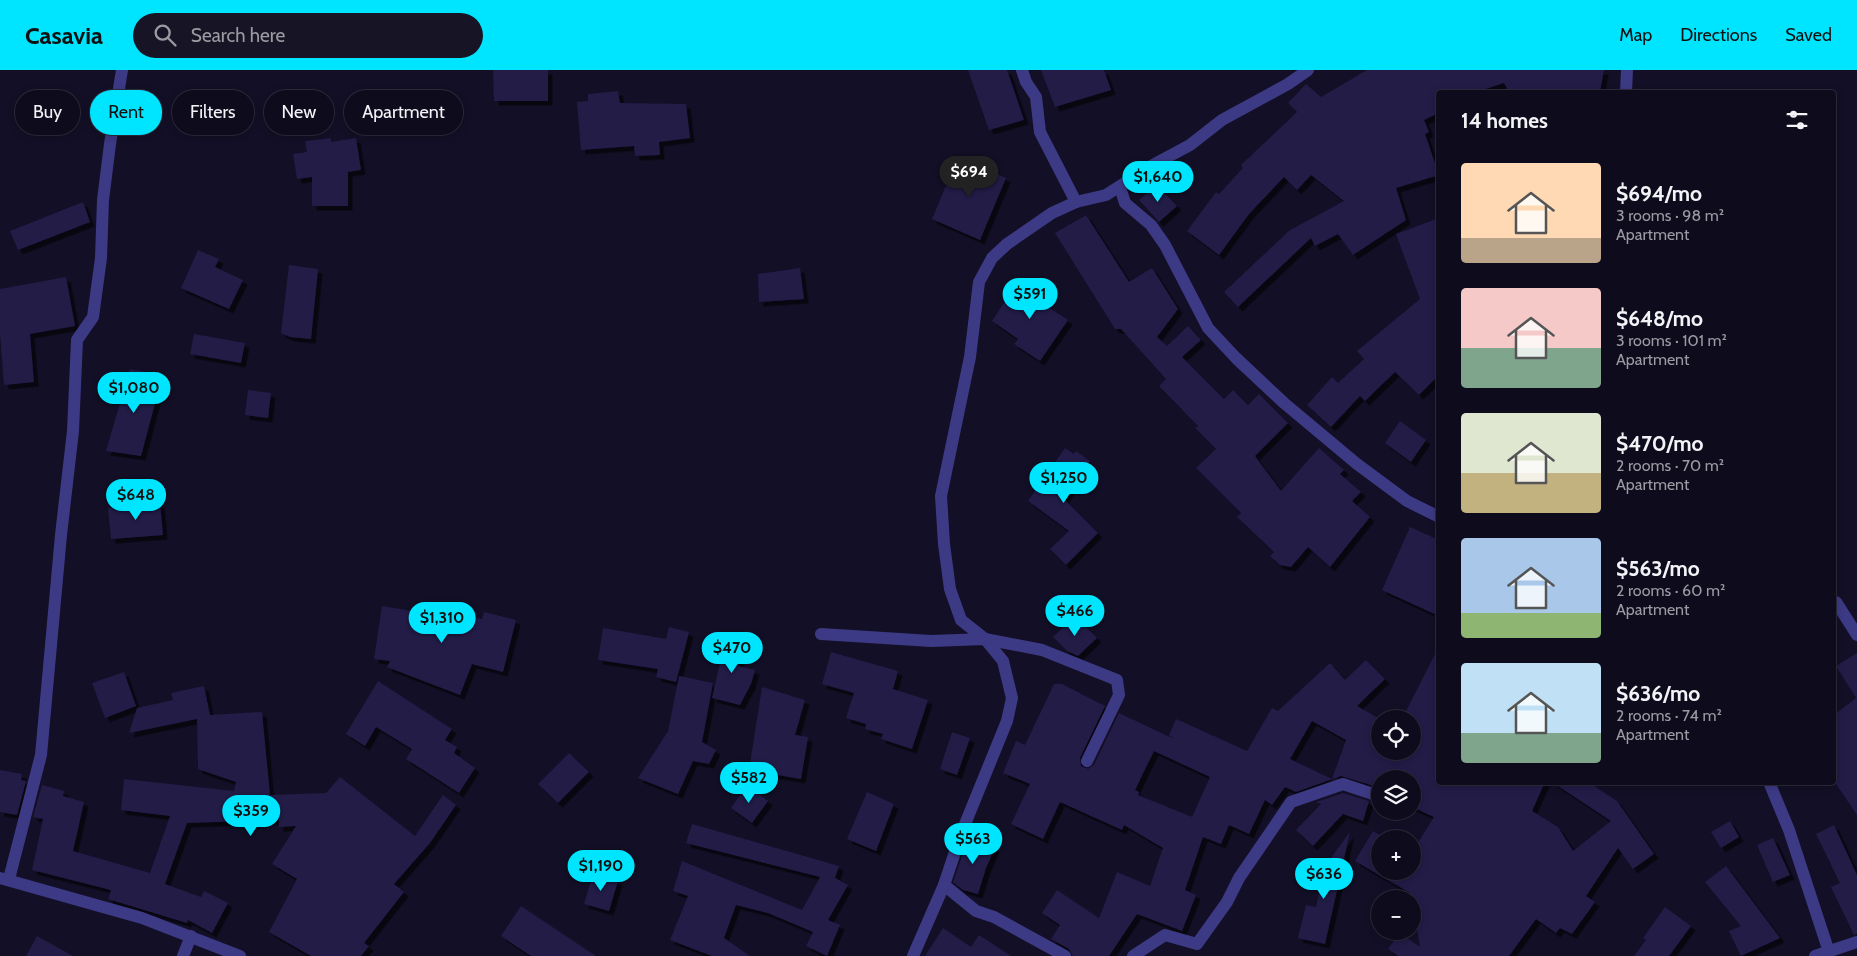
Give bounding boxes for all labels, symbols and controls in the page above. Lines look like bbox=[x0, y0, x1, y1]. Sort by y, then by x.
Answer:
search box bbox=[133, 13, 483, 58]
text: Casavia bbox=[25, 21, 103, 50]
icon: search bbox=[151, 21, 179, 49]
text: Search here bbox=[191, 24, 285, 47]
text: Map bbox=[1619, 24, 1652, 46]
text: Directions bbox=[1680, 24, 1757, 46]
text: Saved bbox=[1785, 24, 1832, 46]
chip: Buy bbox=[15, 90, 80, 135]
chip: Rent bbox=[90, 90, 162, 135]
chip: Filters bbox=[172, 90, 254, 135]
chip: New bbox=[264, 90, 334, 135]
chip: Apartment bbox=[344, 90, 463, 135]
icon: filters bbox=[1783, 106, 1811, 134]
text: 14 homes bbox=[1461, 108, 1548, 133]
pin: $694 bbox=[939, 156, 999, 198]
pin: $1,640 bbox=[1117, 160, 1199, 203]
text: $694 bbox=[950, 162, 988, 181]
text: $1,640 bbox=[1133, 167, 1183, 186]
text: $694/mo bbox=[1616, 181, 1702, 206]
icon: home bbox=[1501, 183, 1561, 243]
text: 3 rooms · 98 m² bbox=[1616, 206, 1724, 225]
text: Apartment bbox=[1616, 225, 1689, 244]
pin: $591 bbox=[1000, 278, 1060, 320]
text: $591 bbox=[1014, 284, 1046, 303]
text: $648/mo bbox=[1616, 306, 1703, 331]
icon: home bbox=[1501, 308, 1561, 368]
text: 3 rooms · 101 m² bbox=[1616, 331, 1727, 350]
text: Apartment bbox=[1616, 350, 1689, 369]
pin: $1,080 bbox=[93, 372, 175, 414]
text: $1,080 bbox=[108, 378, 160, 397]
text: $470/mo bbox=[1616, 431, 1704, 456]
icon: home bbox=[1501, 433, 1561, 493]
text: 2 rooms · 70 m² bbox=[1616, 456, 1724, 475]
pin: $1,250 bbox=[1023, 462, 1105, 504]
text: $1,250 bbox=[1040, 468, 1088, 487]
text: Apartment bbox=[1616, 475, 1689, 494]
pin: $648 bbox=[106, 478, 166, 521]
text: $648 bbox=[117, 485, 155, 504]
text: $563/mo bbox=[1616, 556, 1700, 581]
icon: home bbox=[1501, 558, 1561, 618]
text: 2 rooms · 60 m² bbox=[1616, 581, 1725, 600]
pin: $466 bbox=[1045, 594, 1105, 637]
text: Apartment bbox=[1616, 600, 1689, 619]
text: $466 bbox=[1056, 601, 1094, 620]
pin: $1,310 bbox=[401, 602, 483, 644]
text: $1,310 bbox=[420, 608, 464, 627]
pin: $470 bbox=[702, 632, 762, 674]
text: $470 bbox=[713, 638, 751, 657]
text: $636/mo bbox=[1616, 681, 1700, 706]
icon: home bbox=[1501, 683, 1561, 743]
text: 2 rooms · 74 m² bbox=[1616, 706, 1722, 725]
map controls bbox=[1371, 710, 1421, 940]
button: locate bbox=[1371, 710, 1421, 760]
text: Apartment bbox=[1616, 725, 1689, 744]
pin: $582 bbox=[719, 762, 779, 804]
text: $582 bbox=[731, 768, 767, 787]
button: layers bbox=[1371, 770, 1421, 820]
pin: $359 bbox=[221, 794, 281, 837]
text: $359 bbox=[233, 801, 269, 820]
pin: $563 bbox=[943, 822, 1003, 865]
text: $563 bbox=[955, 829, 991, 848]
button: + bbox=[1371, 830, 1421, 880]
pin: $1,190 bbox=[560, 850, 642, 892]
text: $1,190 bbox=[579, 856, 623, 875]
pin: $636 bbox=[1294, 858, 1354, 900]
text: $636 bbox=[1306, 864, 1342, 883]
button: − bbox=[1371, 890, 1421, 940]

